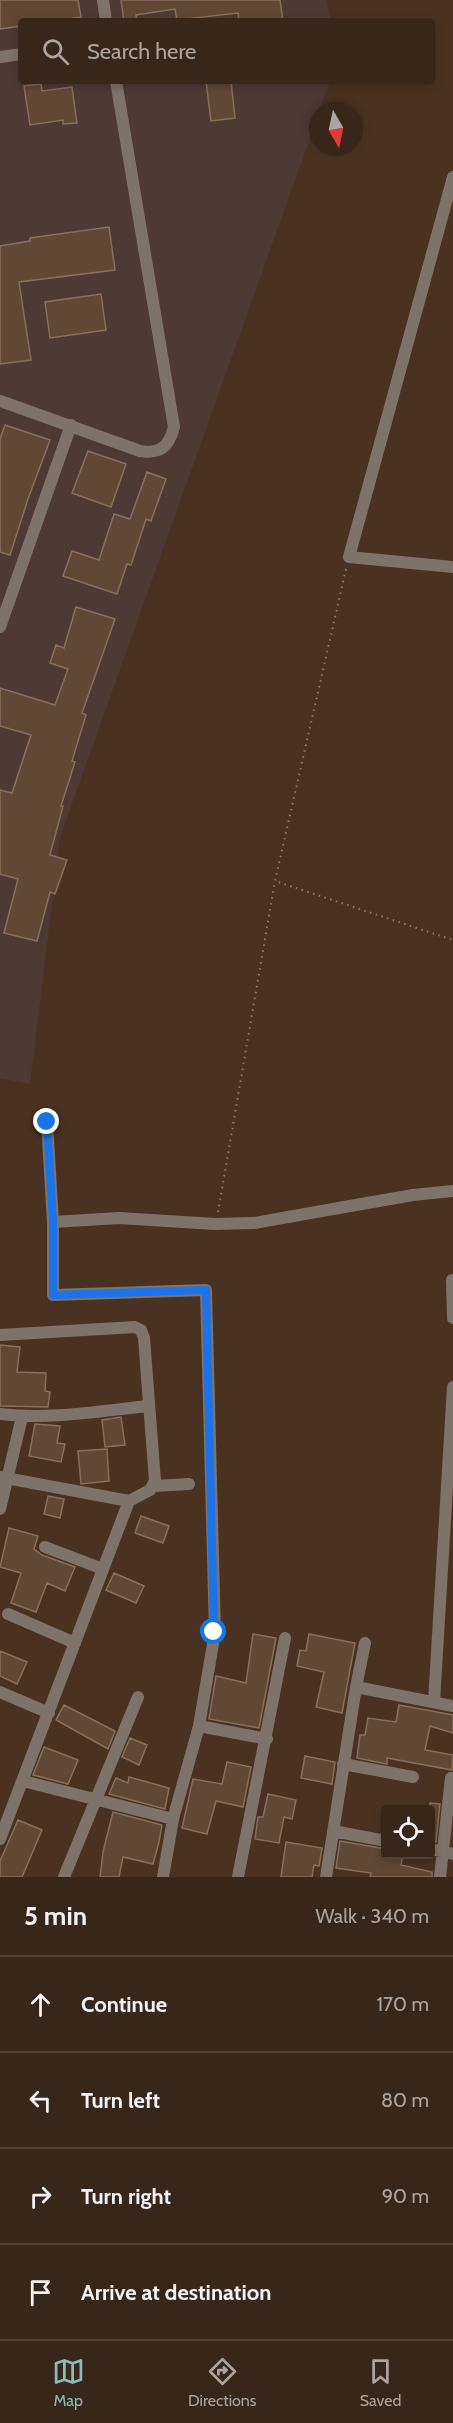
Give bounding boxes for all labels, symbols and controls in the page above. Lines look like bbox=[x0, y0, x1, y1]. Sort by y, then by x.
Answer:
search box bbox=[18, 18, 435, 84]
icon: search bbox=[39, 35, 72, 68]
text: Search here bbox=[87, 38, 196, 65]
north arrow bbox=[309, 102, 363, 156]
route end bbox=[33, 1108, 59, 1134]
route start bbox=[200, 1618, 226, 1644]
map controls bbox=[381, 1805, 435, 1859]
button: locate bbox=[381, 1805, 435, 1859]
text: 5 min bbox=[24, 1900, 87, 1932]
text: Walk · 340 m bbox=[315, 1904, 429, 1928]
icon: ahead bbox=[24, 1988, 57, 2021]
text: Continue bbox=[81, 1991, 167, 2018]
text: 170 m bbox=[377, 1992, 429, 2016]
icon: left bbox=[24, 2084, 57, 2117]
text: Turn left bbox=[81, 2087, 160, 2114]
text: 80 m bbox=[381, 2088, 429, 2112]
icon: right bbox=[24, 2180, 57, 2213]
text: Turn right bbox=[81, 2183, 171, 2210]
text: 90 m bbox=[382, 2184, 429, 2208]
icon: arrive bbox=[24, 2276, 57, 2309]
text: Arrive at destination bbox=[81, 2279, 271, 2306]
tab: Map bbox=[52, 2355, 85, 2410]
tab: Directions bbox=[188, 2355, 256, 2410]
tab: Saved bbox=[360, 2355, 401, 2410]

